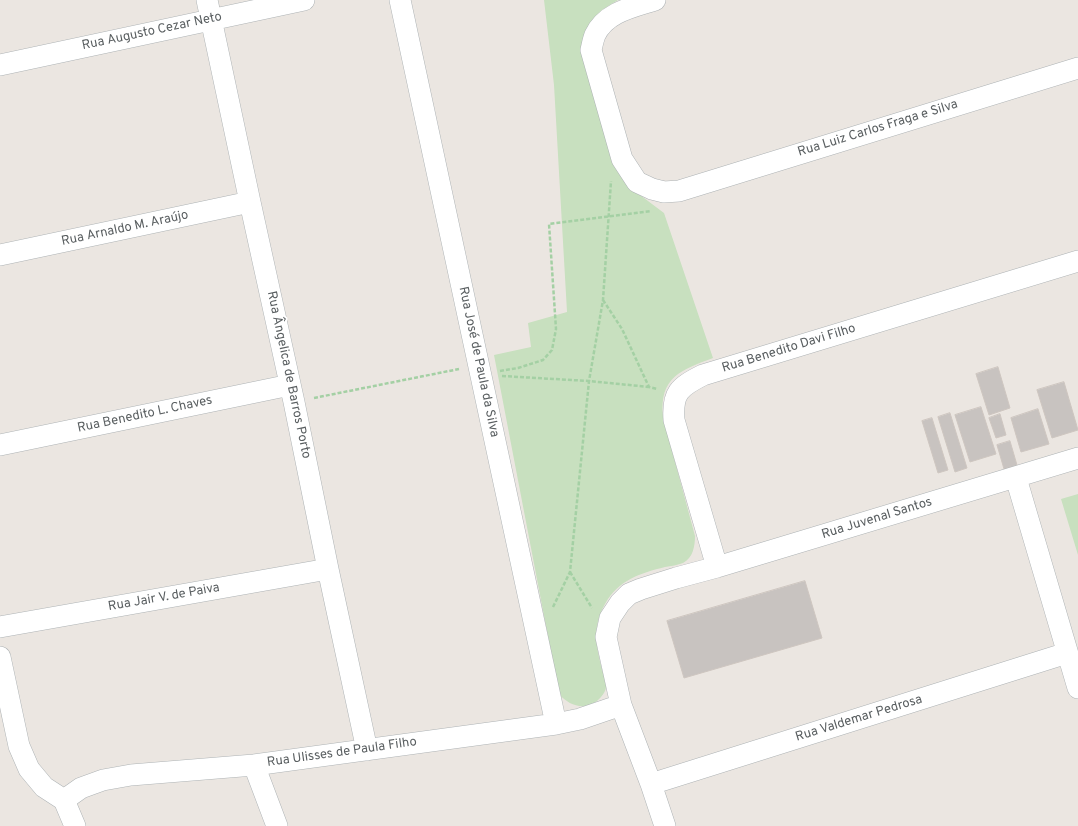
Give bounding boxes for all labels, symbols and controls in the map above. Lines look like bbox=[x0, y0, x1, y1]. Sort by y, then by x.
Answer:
street label: Rua Augusto Cezar Neto bbox=[81, 10, 223, 54]
street label: Rua Luiz Carlos Fraga e Silva bbox=[796, 97, 960, 161]
street label: Rua Arnaldo M. Araújo bbox=[60, 208, 190, 250]
street label: Rua José de Paula da Silva bbox=[454, 285, 502, 439]
street label: Rua Ângelica de Barros Porto bbox=[263, 290, 313, 460]
street label: Rua Benedito Davi Filho bbox=[720, 321, 858, 377]
street label: Rua Benedito L. Chaves bbox=[76, 393, 214, 437]
street label: Rua Juvenal Santos bbox=[820, 495, 934, 543]
street label: Rua Jair V. de Paiva bbox=[107, 581, 221, 615]
street label: Rua Valdemar Pedrosa bbox=[794, 692, 924, 746]
street label: Rua Ulisses de Paula Filho bbox=[266, 735, 418, 771]

